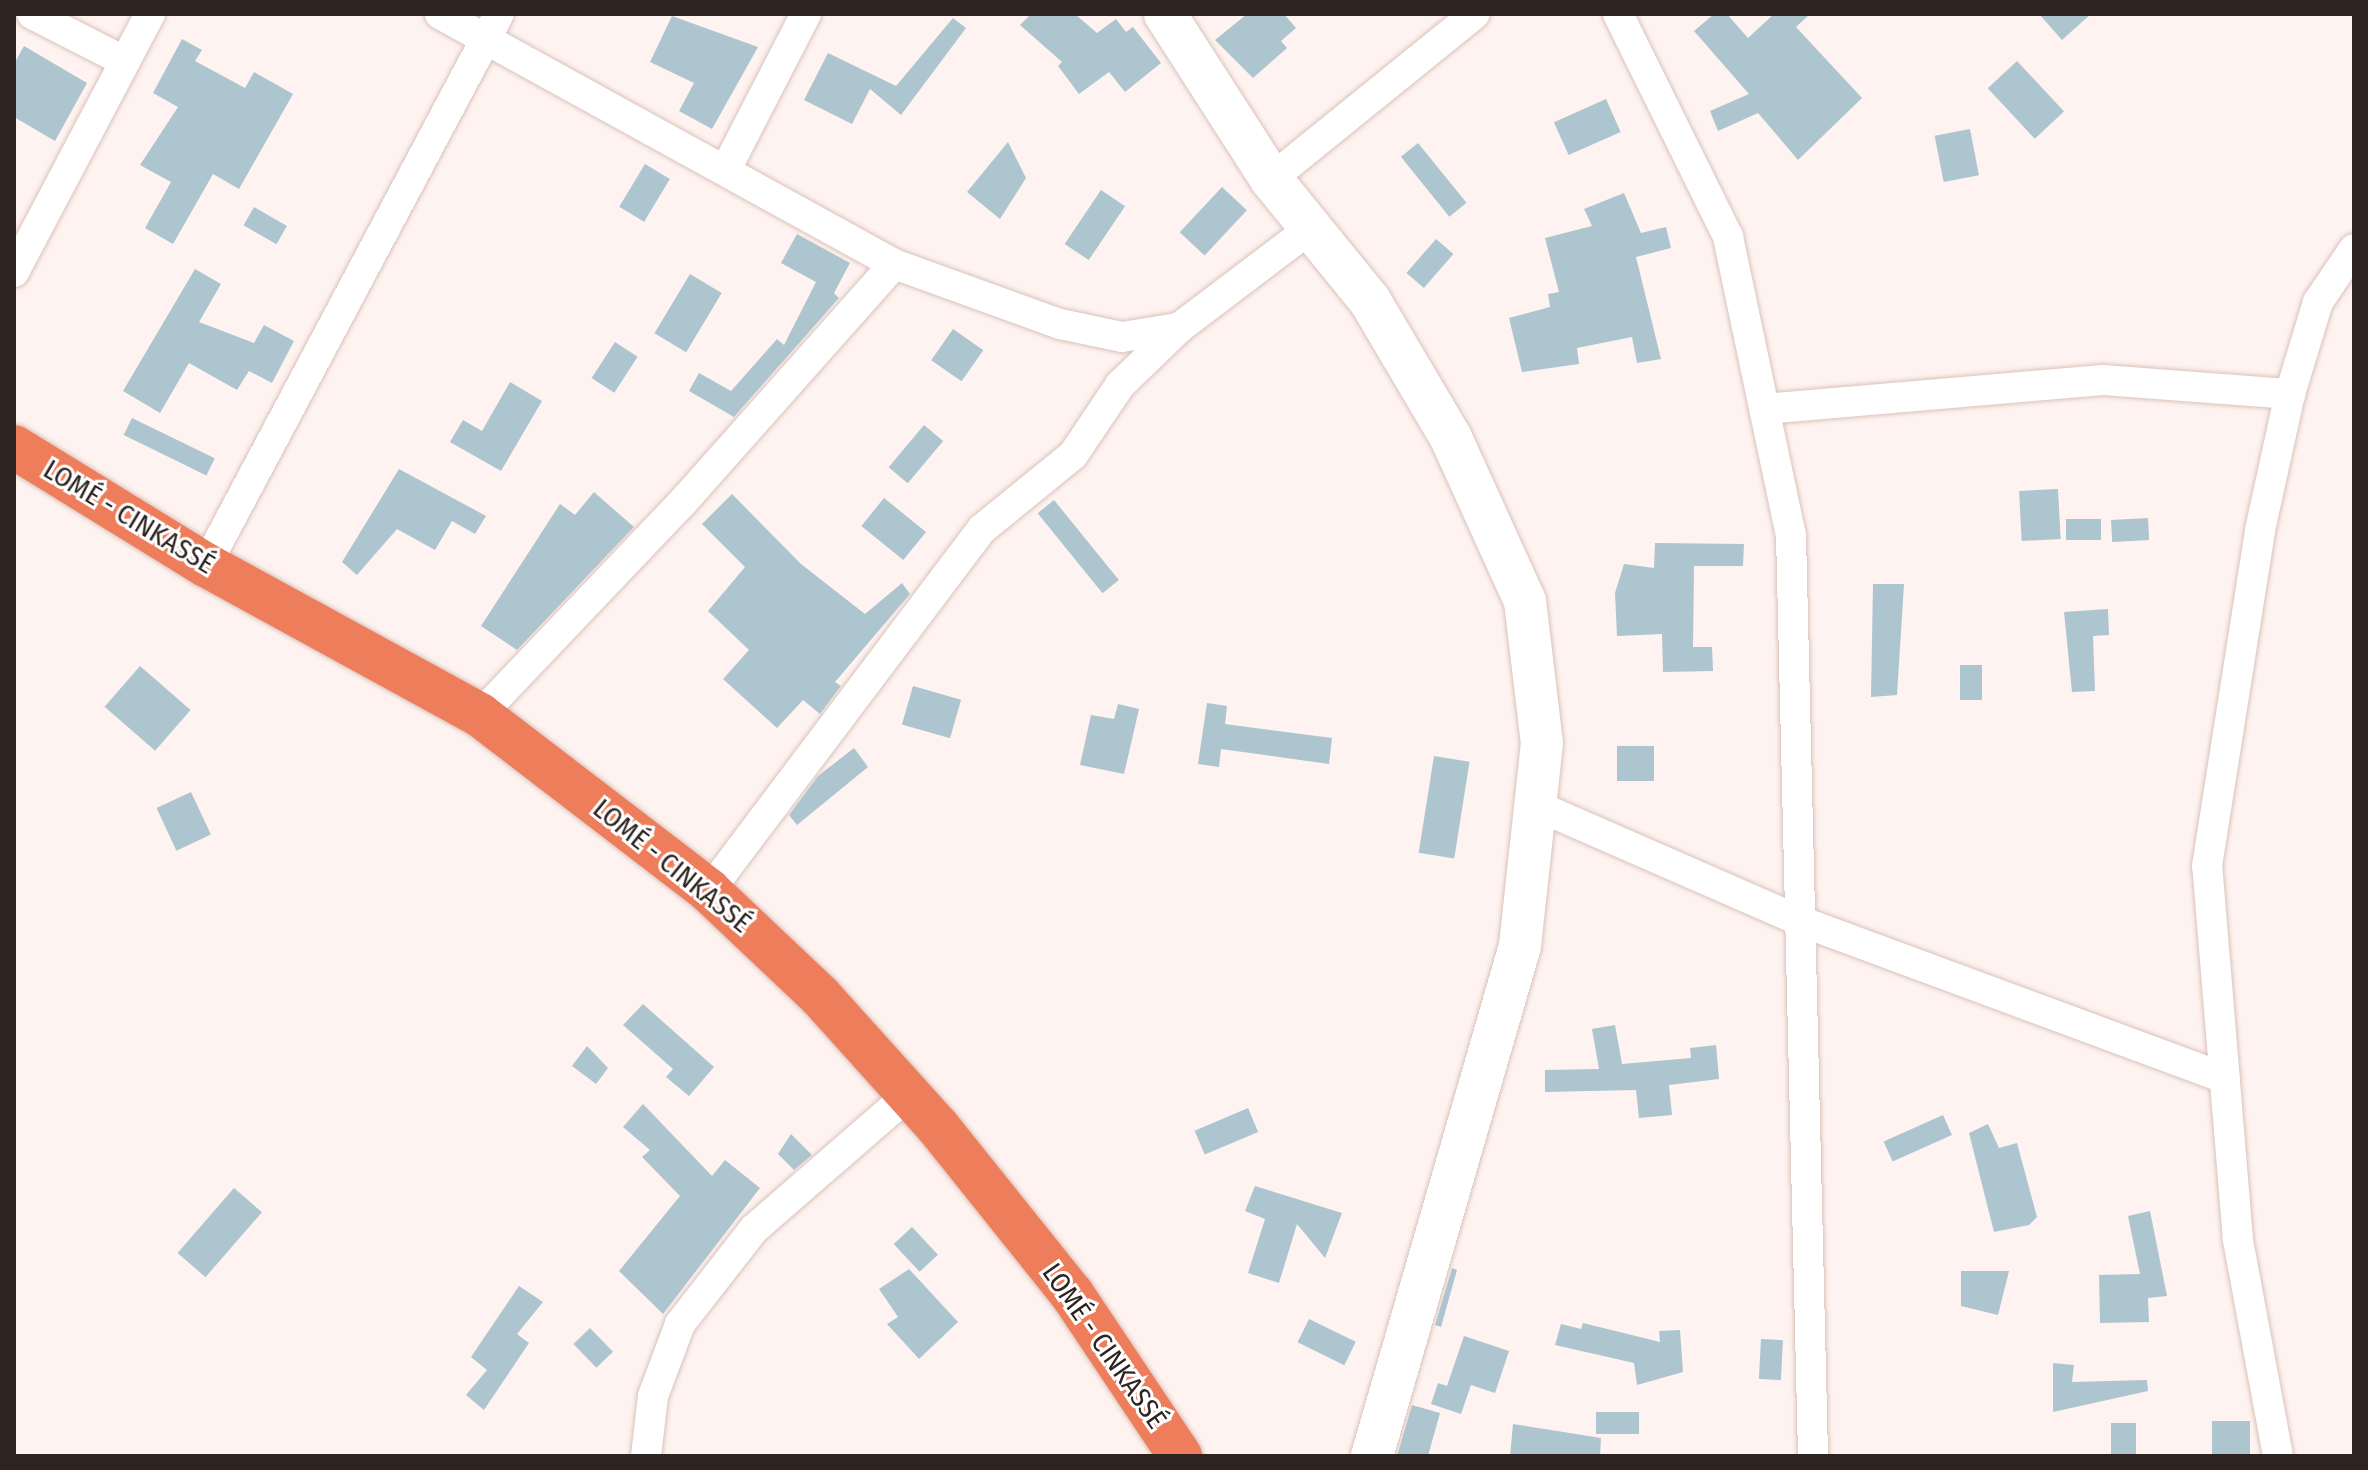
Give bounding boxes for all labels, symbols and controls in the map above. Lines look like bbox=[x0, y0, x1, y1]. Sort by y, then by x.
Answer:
street label: LOMÉ - CINKASSÉ bbox=[37, 453, 221, 581]
street label: LOMÉ - CINKASSÉ bbox=[586, 792, 758, 940]
street label: LOMÉ - CINKASSÉ bbox=[1035, 1257, 1173, 1435]

